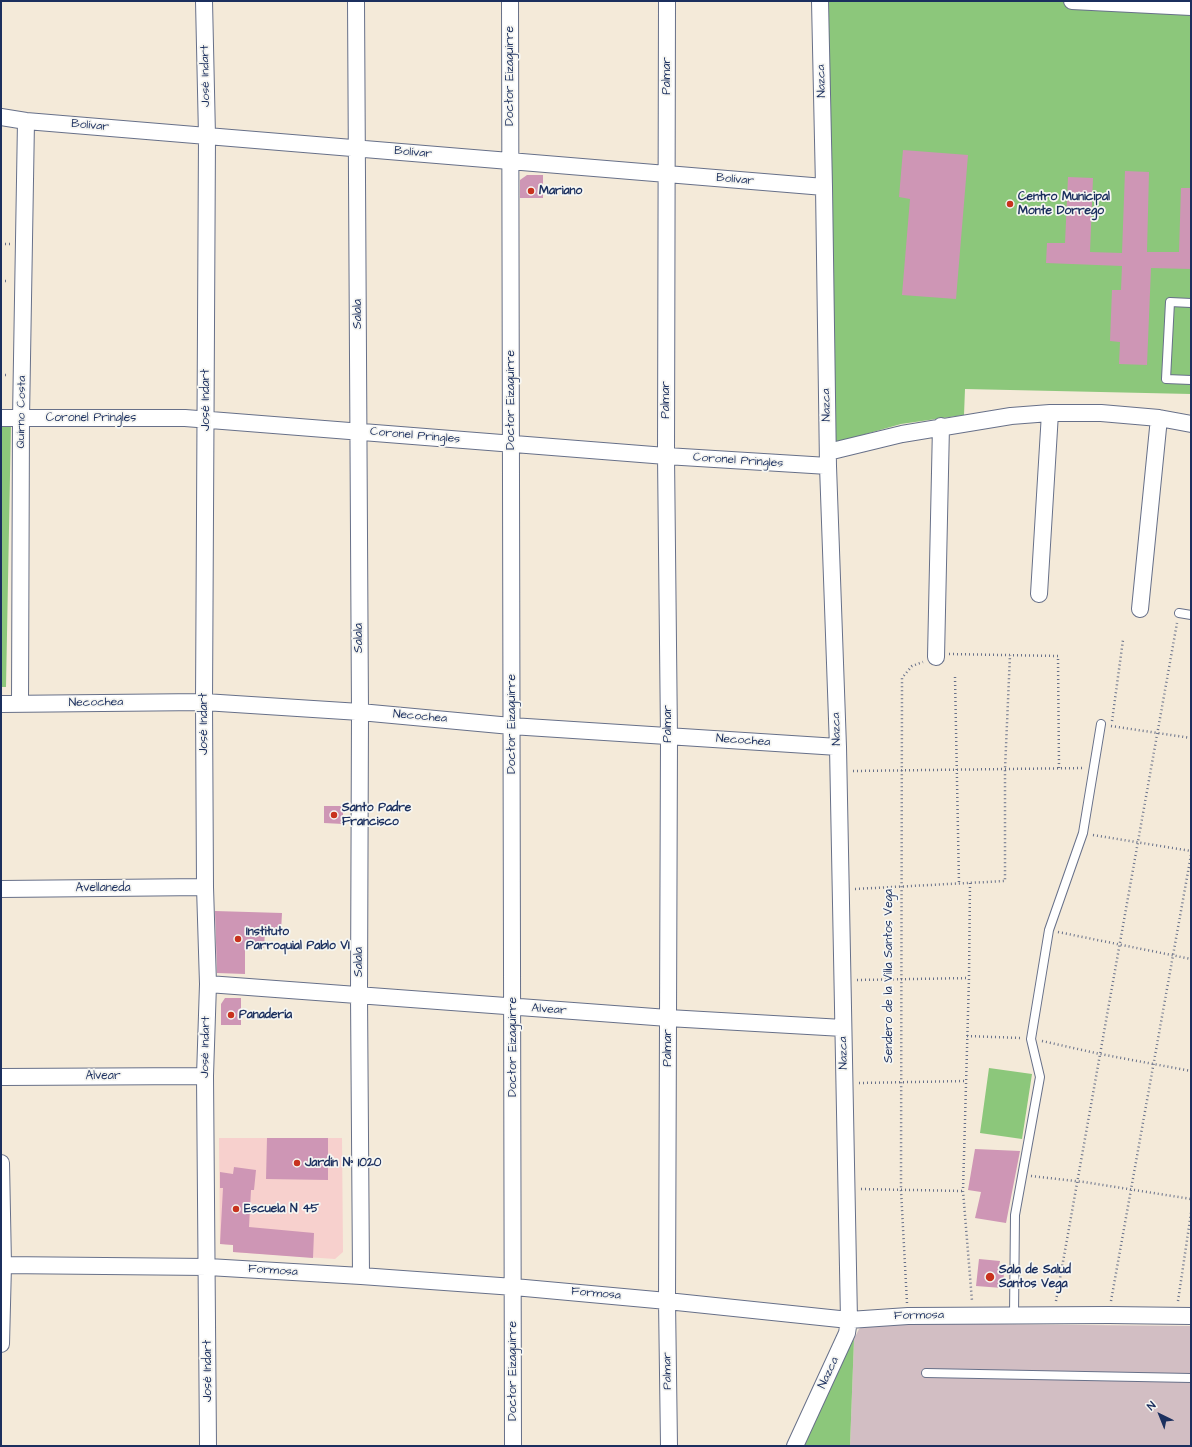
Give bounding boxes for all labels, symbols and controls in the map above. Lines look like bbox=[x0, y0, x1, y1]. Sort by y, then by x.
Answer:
street label: Doctor Eizaguirre bbox=[503, 26, 517, 126]
street label: José Indart bbox=[198, 45, 214, 107]
street label: Palmar bbox=[660, 57, 674, 95]
street label: Nazca bbox=[814, 64, 830, 98]
street label: Bolívar bbox=[70, 117, 110, 135]
street label: Bolívar bbox=[393, 144, 433, 162]
street label: Bolívar bbox=[715, 171, 755, 189]
place label: Mariano bbox=[539, 184, 582, 198]
marker: Mariano bbox=[526, 186, 536, 196]
place label: Centro Municipal Monte Dorrego bbox=[1018, 190, 1110, 218]
marker: Centro Municipal Monte Dorrego bbox=[1005, 199, 1015, 209]
street label: Salala bbox=[351, 299, 365, 329]
street label: Doctor Eizaguirre bbox=[504, 350, 518, 450]
street label: José Indart bbox=[199, 369, 213, 431]
street label: Quirno Costa bbox=[14, 375, 30, 449]
street label: Palmar bbox=[659, 381, 673, 419]
street label: Nazca bbox=[820, 388, 834, 422]
street label: Coronel Pringles bbox=[46, 411, 136, 425]
street label: Coronel Pringles bbox=[369, 425, 461, 447]
street label: Coronel Pringles bbox=[692, 451, 784, 471]
street label: Salala bbox=[352, 623, 366, 653]
street label: Doctor Eizaguirre bbox=[505, 674, 519, 774]
street label: José Indart bbox=[197, 693, 211, 755]
street label: Necochea bbox=[69, 695, 123, 711]
street label: Palmar bbox=[661, 705, 675, 743]
street label: Necochea bbox=[392, 707, 448, 727]
street label: Nazca bbox=[829, 712, 845, 746]
street label: Necochea bbox=[715, 732, 771, 750]
place label: Santo Padre Francisco bbox=[342, 801, 411, 829]
marker: Santo Padre Francisco bbox=[329, 810, 339, 820]
street label: Avellaneda bbox=[75, 881, 131, 895]
street label: Sendero de la Villa Santos Vega bbox=[882, 889, 896, 1063]
place label: Instituto Parroquial Pablo VI bbox=[246, 925, 350, 953]
marker: Instituto Parroquial Pablo VI bbox=[233, 934, 243, 944]
street label: Salala bbox=[352, 947, 366, 977]
street label: Doctor Eizaguirre bbox=[506, 997, 520, 1097]
street label: Alvear bbox=[531, 1002, 567, 1018]
place label: Panadería bbox=[239, 1008, 292, 1022]
marker: Panadería bbox=[226, 1010, 236, 1020]
street label: José Indart bbox=[198, 1016, 214, 1078]
street label: Palmar bbox=[661, 1029, 675, 1067]
street label: Nazca bbox=[837, 1036, 851, 1070]
street label: Alvear bbox=[85, 1069, 121, 1083]
place label: Jardín N° 1020 bbox=[305, 1156, 381, 1170]
marker: Jardín N° 1020 bbox=[292, 1158, 302, 1168]
place label: Escuela N 45 bbox=[244, 1202, 319, 1216]
marker: Escuela N 45 bbox=[231, 1204, 241, 1214]
street label: Formosa bbox=[248, 1262, 298, 1280]
place label: Sala de Salud Santos Vega bbox=[999, 1263, 1071, 1291]
marker: Sala de Salud Santos Vega bbox=[984, 1271, 996, 1283]
street label: Formosa bbox=[571, 1285, 621, 1303]
street label: Formosa bbox=[894, 1308, 944, 1324]
street label: Doctor Eizaguirre bbox=[506, 1321, 520, 1421]
street label: José Indart bbox=[201, 1340, 215, 1402]
street label: Palmar bbox=[660, 1352, 676, 1390]
street label: Nazca bbox=[815, 1355, 843, 1391]
north arrow bbox=[1140, 1395, 1180, 1435]
text: N bbox=[1144, 1398, 1159, 1414]

